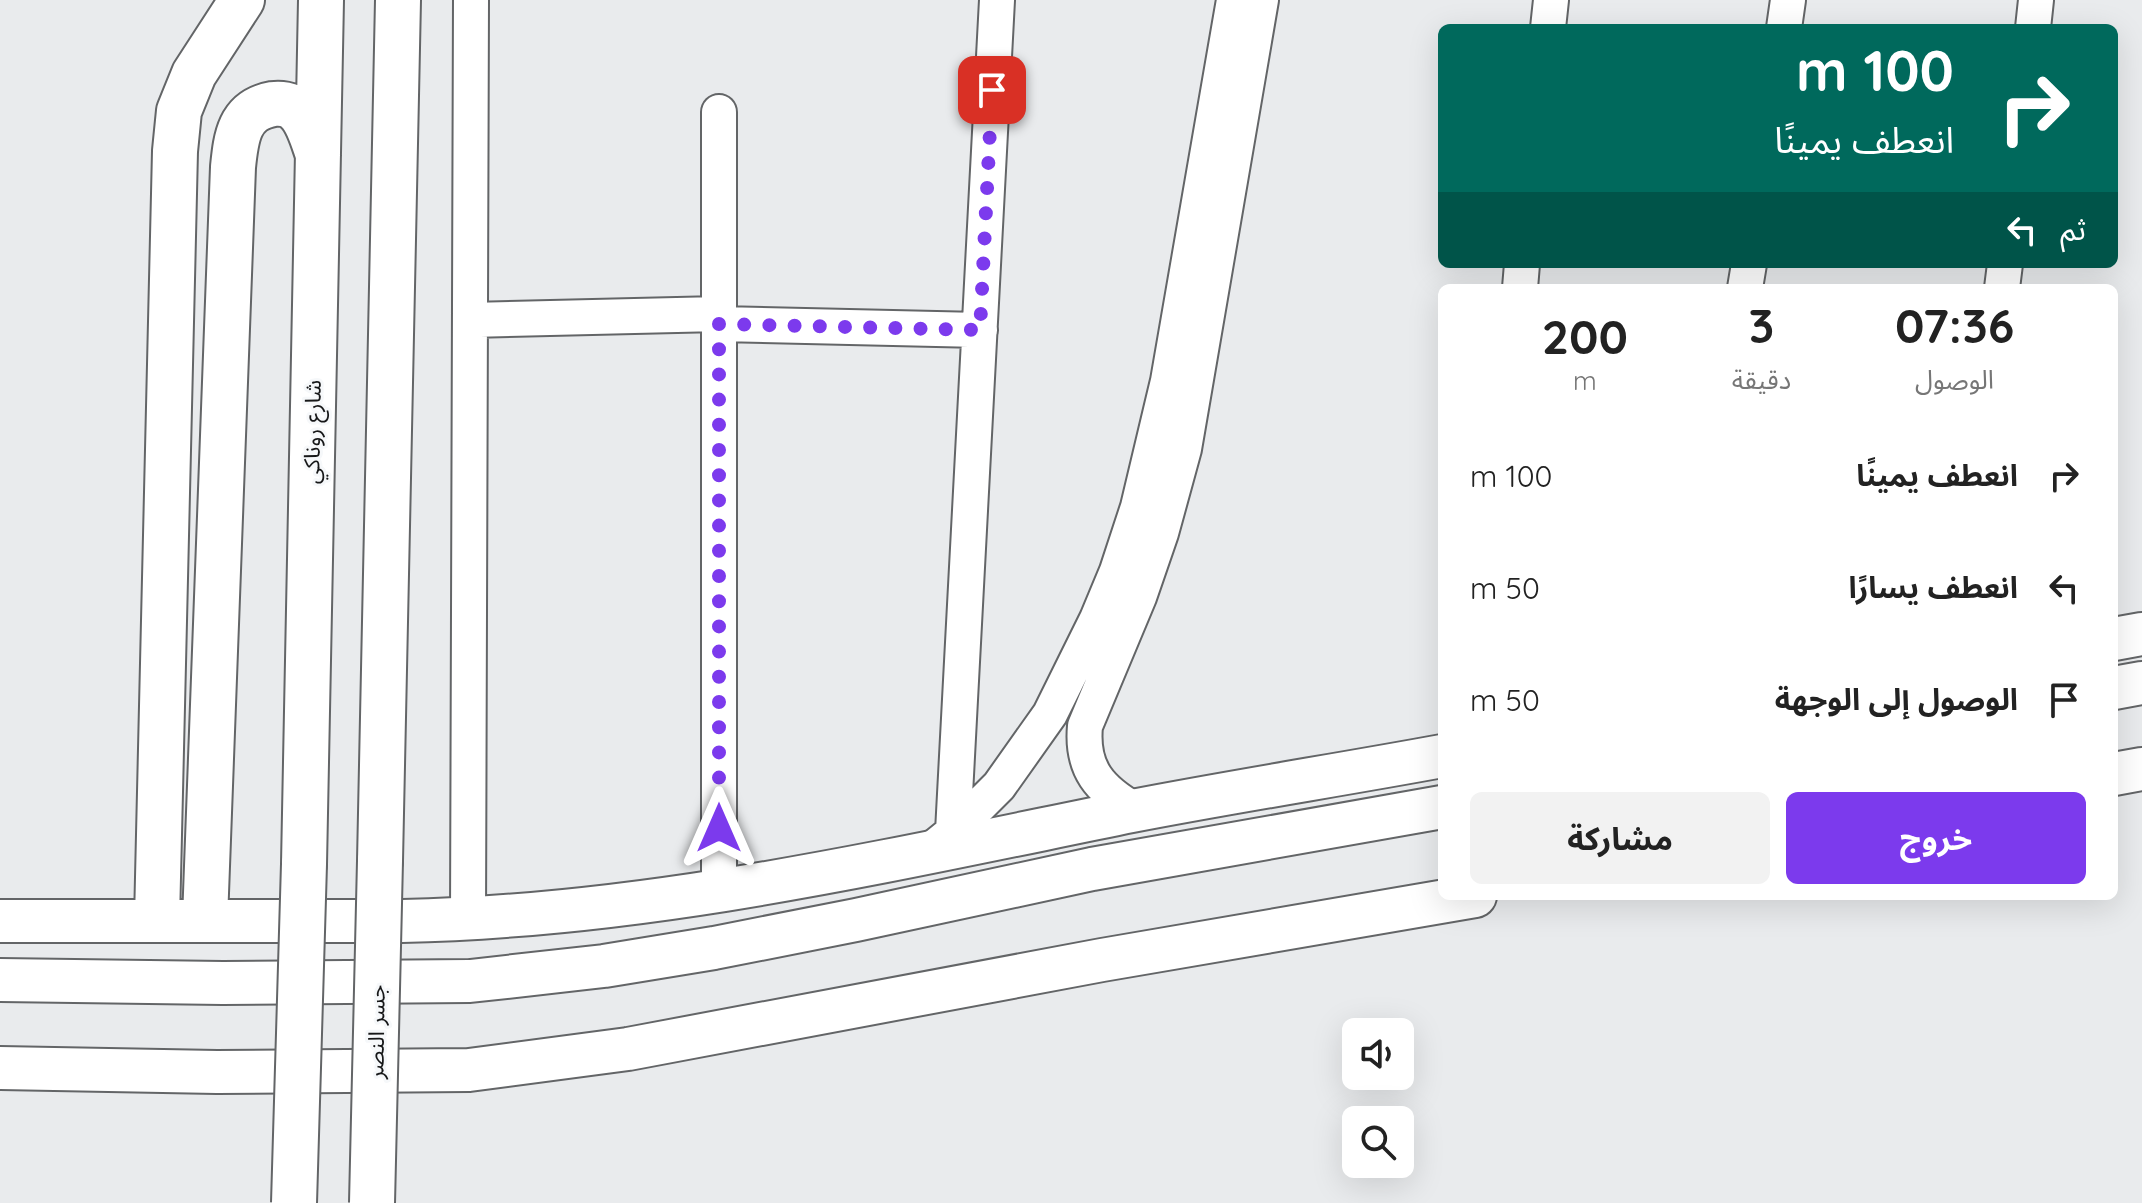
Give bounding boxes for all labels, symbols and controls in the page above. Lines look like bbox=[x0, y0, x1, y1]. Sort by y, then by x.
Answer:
text: 100 m bbox=[1796, 35, 1954, 105]
pin bbox=[958, 56, 1026, 124]
icon: right bbox=[1982, 56, 2086, 160]
icon: arrive bbox=[970, 68, 1014, 112]
text: انعطف يمينًا bbox=[1774, 117, 1954, 162]
icon: left bbox=[2000, 208, 2044, 252]
text: ثم bbox=[2060, 210, 2086, 248]
text: 3 bbox=[1749, 295, 1774, 355]
text: 07:36 bbox=[1895, 295, 2014, 355]
text: 200 bbox=[1542, 306, 1628, 366]
text: دقيقة bbox=[1732, 363, 1791, 396]
text: الوصول bbox=[1915, 363, 1994, 396]
text: m bbox=[1573, 364, 1597, 397]
street label: شارع روناكي bbox=[297, 380, 330, 484]
icon: right bbox=[2042, 454, 2086, 498]
text: انعطف يمينًا bbox=[1856, 456, 2018, 494]
text: 100 m bbox=[1470, 457, 1552, 495]
icon: left bbox=[2042, 566, 2086, 610]
text: انعطف يسارًا bbox=[1848, 568, 2018, 606]
text: 50 m bbox=[1470, 569, 1540, 607]
icon: arrive bbox=[2042, 678, 2086, 722]
text: الوصول إلى الوجهة bbox=[1775, 680, 2018, 718]
text: 50 m bbox=[1470, 681, 1540, 719]
position arrow bbox=[677, 786, 761, 870]
button: مشاركة bbox=[1470, 792, 1770, 884]
button: خروج bbox=[1786, 792, 2086, 884]
street label: جسر النصر bbox=[361, 984, 391, 1080]
map controls bbox=[1342, 1018, 1414, 1178]
button: sound bbox=[1342, 1018, 1414, 1090]
button: search bbox=[1342, 1106, 1414, 1178]

